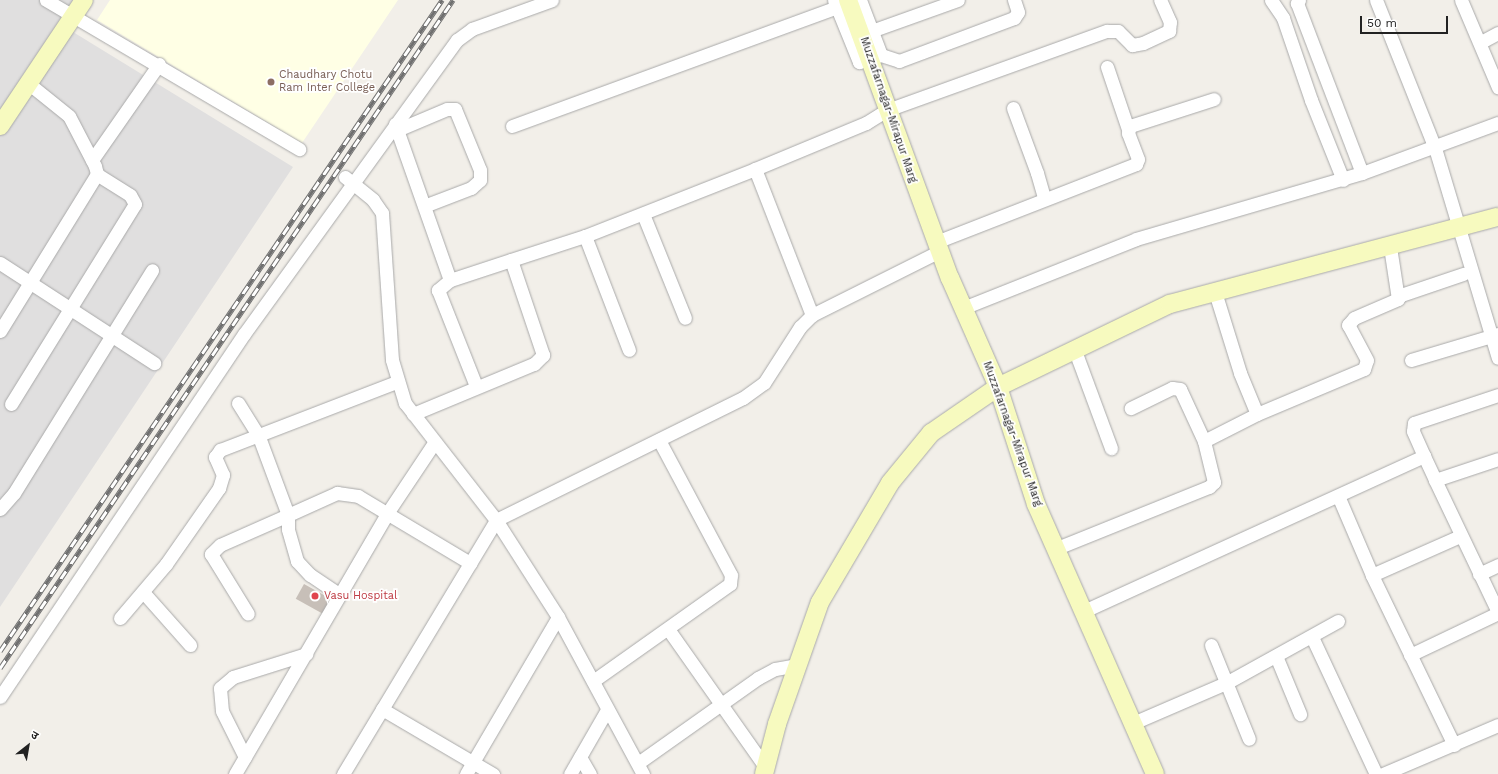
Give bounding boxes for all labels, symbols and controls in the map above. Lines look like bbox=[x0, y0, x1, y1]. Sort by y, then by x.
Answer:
scale bar bbox=[1362, 8, 1450, 34]
text: 50 m bbox=[1367, 16, 1397, 30]
street label: Muzzafarnagar-Mirapur Marg bbox=[857, 35, 919, 185]
place label: Chaudhary Chotu Ram Inter College bbox=[279, 69, 375, 95]
marker: Chaudhary Chotu Ram Inter College bbox=[266, 77, 276, 87]
street label: Muzzafarnagar-Mirapur Marg bbox=[980, 360, 1044, 508]
place label: Vasu Hospital bbox=[324, 589, 397, 603]
marker: Vasu Hospital bbox=[309, 590, 321, 602]
north arrow bbox=[8, 726, 48, 766]
text: उ bbox=[28, 728, 41, 743]

